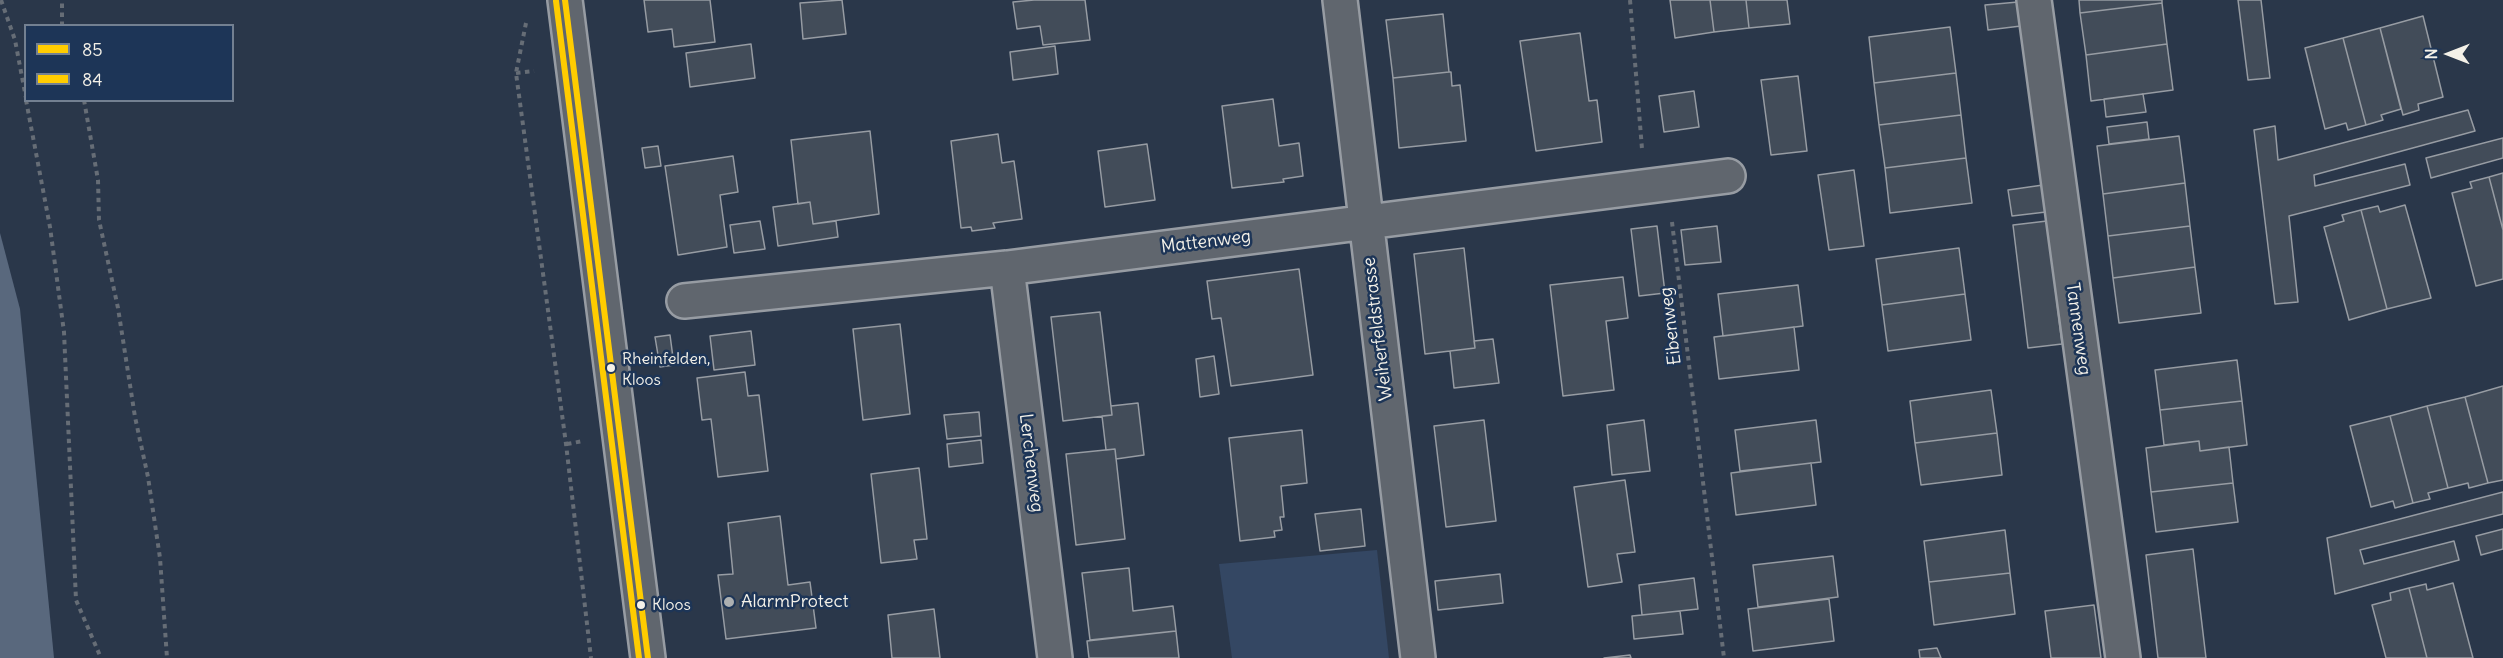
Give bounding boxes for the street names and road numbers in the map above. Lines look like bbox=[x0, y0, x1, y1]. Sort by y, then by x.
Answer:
street label: Mattenweg bbox=[1160, 226, 1252, 258]
street label: Weiherfeldstrasse bbox=[1358, 256, 1398, 402]
street label: Tannenweg bbox=[2061, 281, 2095, 377]
street label: Eibenweg bbox=[1656, 286, 1686, 366]
street label: Lerchenweg bbox=[1014, 412, 1048, 514]

